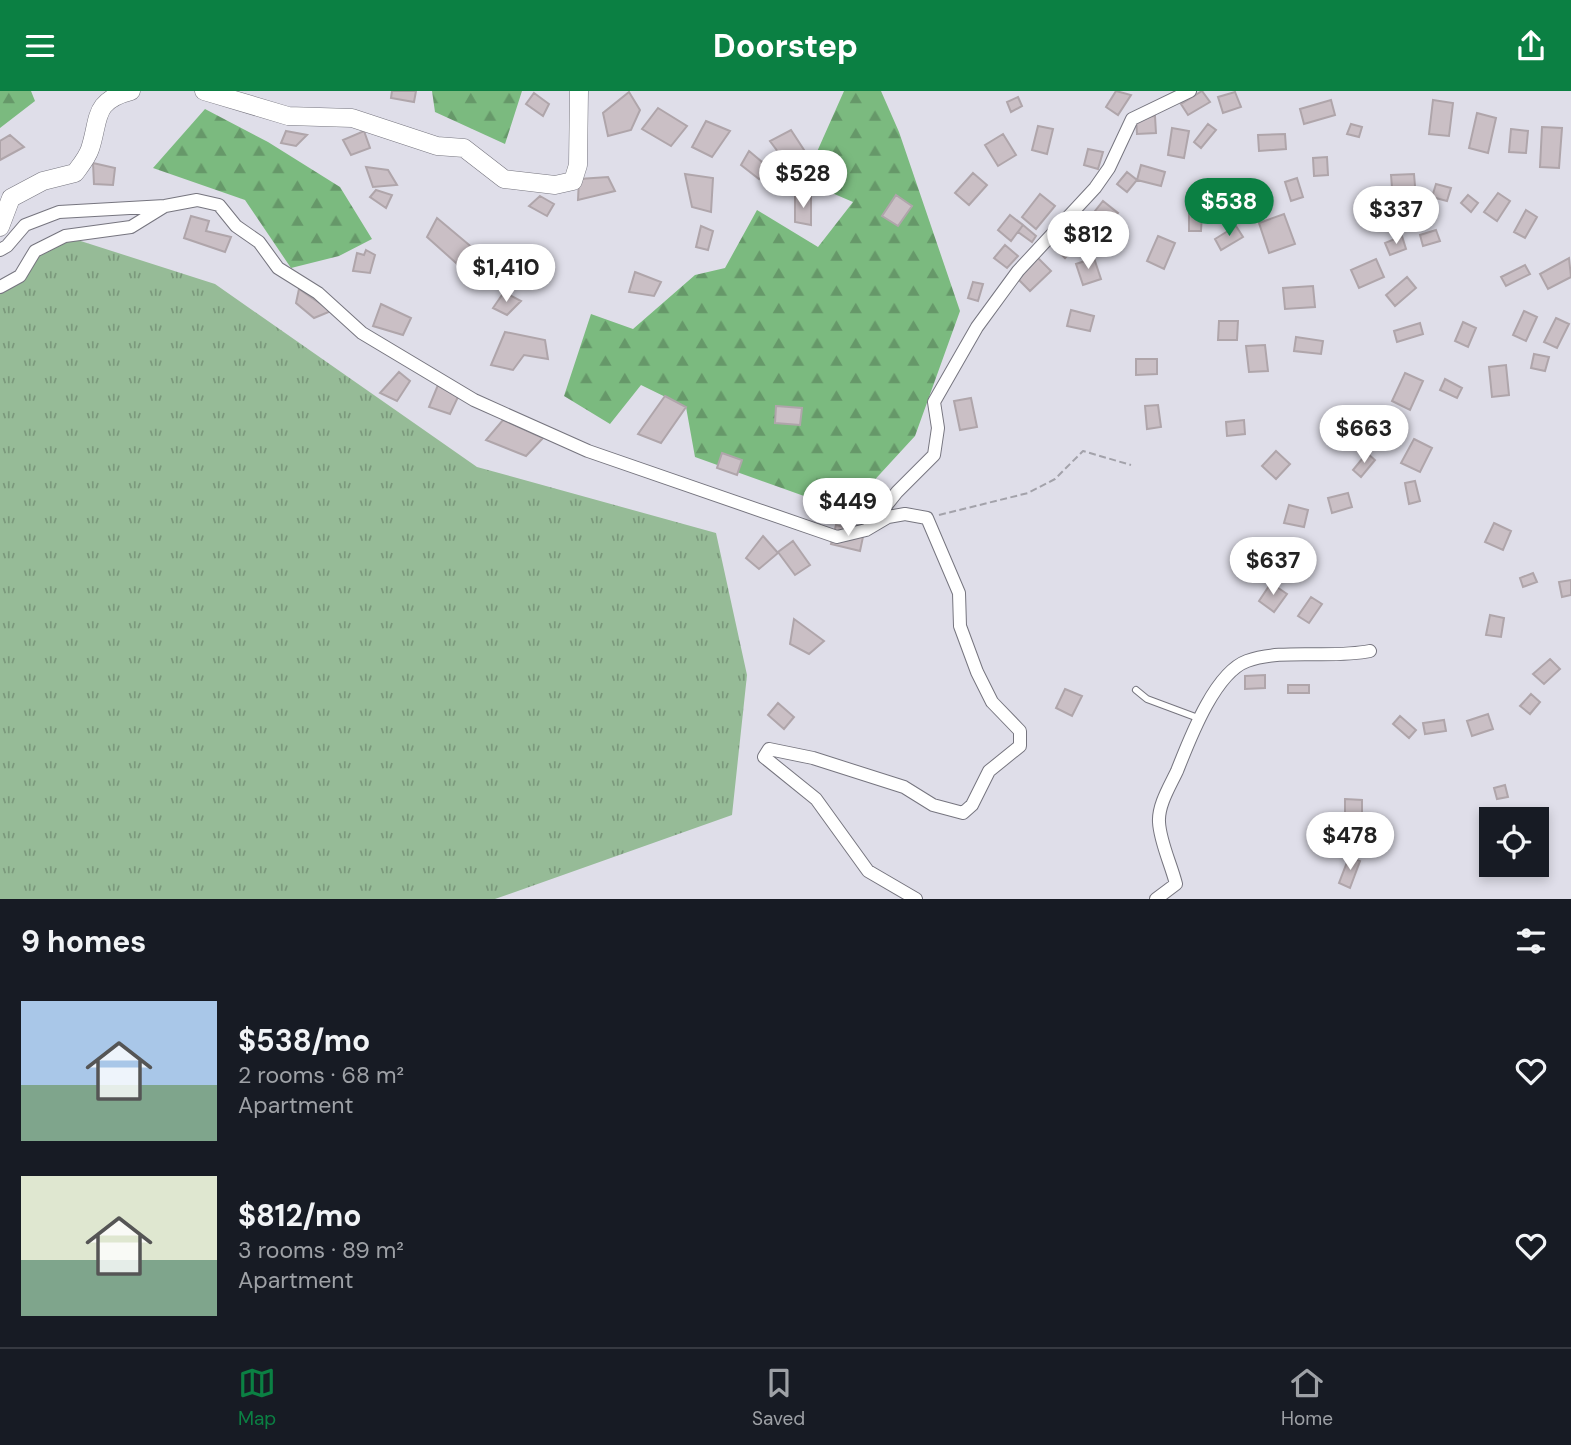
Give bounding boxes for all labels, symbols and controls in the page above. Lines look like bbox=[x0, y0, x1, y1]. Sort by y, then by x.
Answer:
text: Doorstep bbox=[713, 25, 858, 67]
icon: menu bbox=[21, 27, 59, 65]
icon: share bbox=[1512, 27, 1550, 65]
pin: $528 bbox=[762, 151, 844, 210]
text: $528 bbox=[775, 158, 831, 188]
pin: $538 bbox=[1188, 179, 1270, 238]
text: $538 bbox=[1201, 186, 1257, 216]
pin: $337 bbox=[1355, 187, 1437, 246]
text: $337 bbox=[1369, 194, 1423, 224]
pin: $812 bbox=[1047, 211, 1129, 271]
text: $812 bbox=[1063, 219, 1113, 249]
pin: $1,410 bbox=[449, 245, 563, 304]
text: $1,410 bbox=[472, 252, 540, 282]
pin: $663 bbox=[1323, 405, 1405, 465]
text: $663 bbox=[1336, 413, 1392, 443]
pin: $449 bbox=[807, 479, 889, 538]
text: $449 bbox=[819, 486, 877, 516]
pin: $637 bbox=[1232, 538, 1314, 597]
text: $637 bbox=[1246, 545, 1300, 575]
map controls bbox=[1479, 807, 1549, 877]
button: locate bbox=[1479, 807, 1549, 877]
pin: $478 bbox=[1309, 813, 1391, 872]
text: $478 bbox=[1322, 820, 1378, 850]
text: 9 homes bbox=[21, 922, 146, 961]
icon: filters bbox=[1512, 922, 1550, 960]
text: $538/mo bbox=[238, 1021, 370, 1060]
icon: home bbox=[77, 1029, 161, 1113]
icon: heart bbox=[1512, 1052, 1550, 1090]
text: 2 rooms · 68 m² bbox=[238, 1060, 404, 1090]
text: Apartment bbox=[238, 1090, 353, 1120]
text: $812/mo bbox=[238, 1196, 362, 1235]
icon: home bbox=[77, 1204, 161, 1288]
icon: heart bbox=[1512, 1227, 1550, 1265]
text: 3 rooms · 89 m² bbox=[238, 1235, 404, 1265]
text: Apartment bbox=[238, 1265, 353, 1295]
tab: Map bbox=[238, 1364, 276, 1431]
tab: Saved bbox=[752, 1364, 805, 1431]
tab: Home bbox=[1281, 1364, 1333, 1431]

